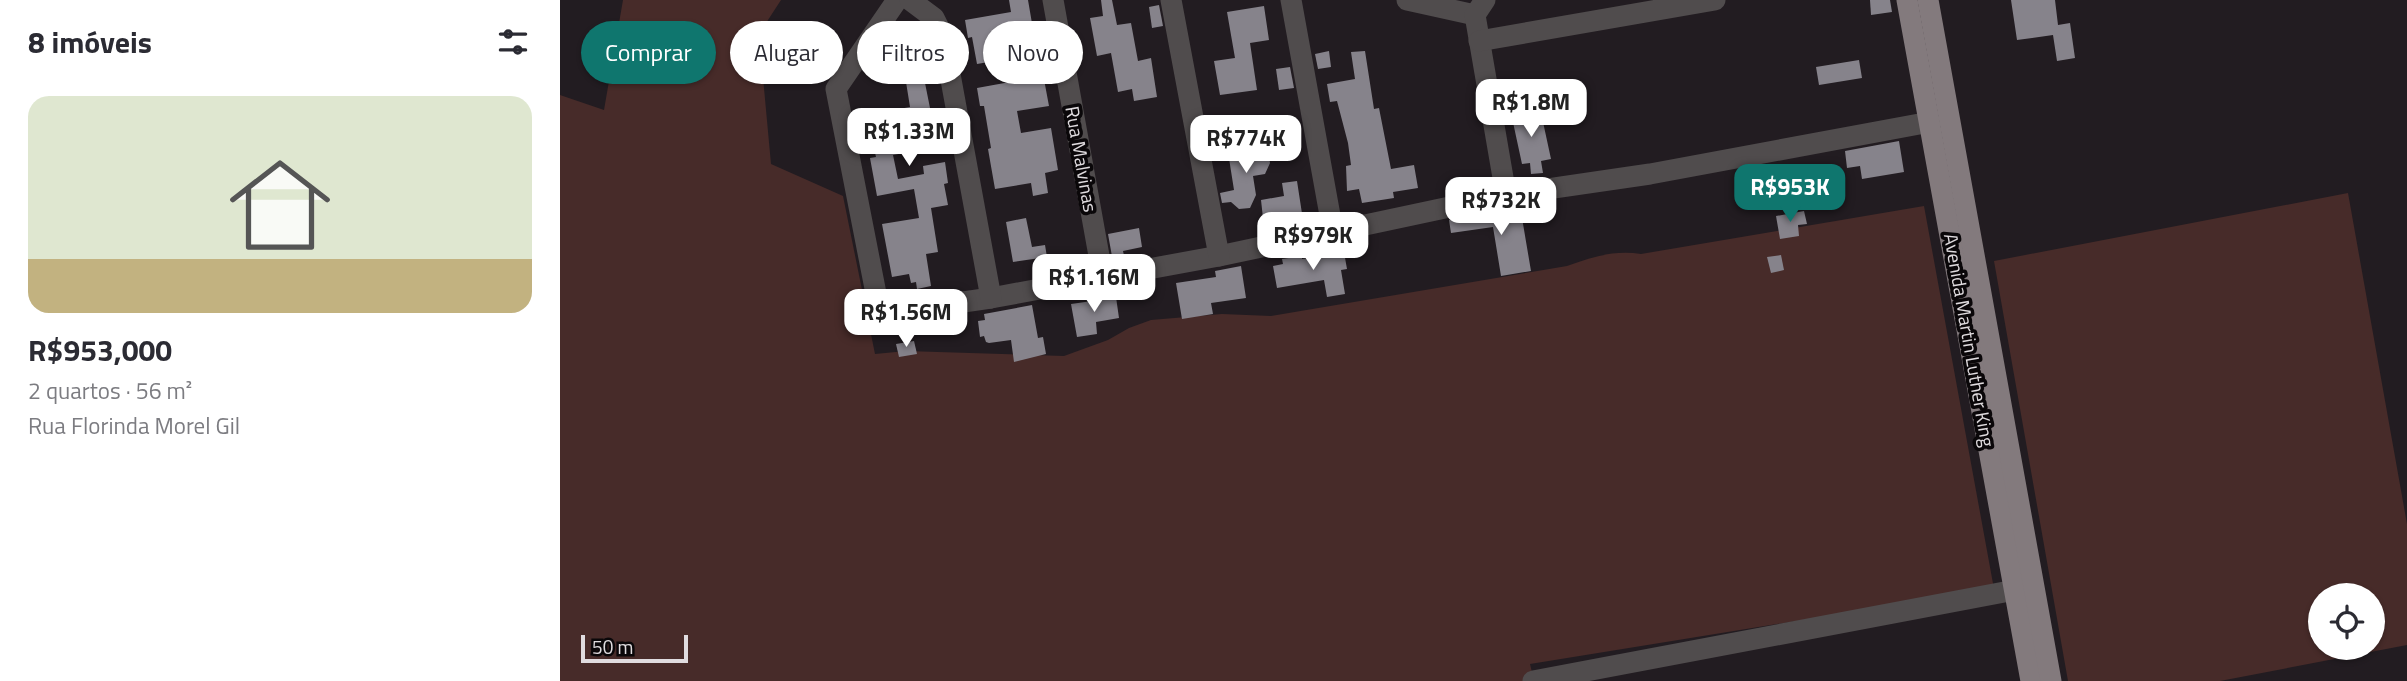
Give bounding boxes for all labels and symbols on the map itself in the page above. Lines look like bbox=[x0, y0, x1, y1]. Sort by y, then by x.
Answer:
pin: R$1.8M bbox=[1474, 80, 1588, 139]
street label: Rua Malvinas bbox=[1058, 104, 1106, 214]
pin: R$1.33M bbox=[844, 108, 974, 168]
pin: R$774K bbox=[1189, 116, 1303, 175]
pin: R$953K bbox=[1733, 164, 1847, 224]
pin: R$732K bbox=[1444, 177, 1558, 237]
pin: R$979K bbox=[1256, 212, 1370, 272]
street label: Avenida Martin Luther King bbox=[1937, 231, 2003, 449]
pin: R$1.16M bbox=[1029, 254, 1159, 314]
pin: R$1.56M bbox=[841, 290, 971, 349]
scale bar bbox=[581, 632, 688, 664]

